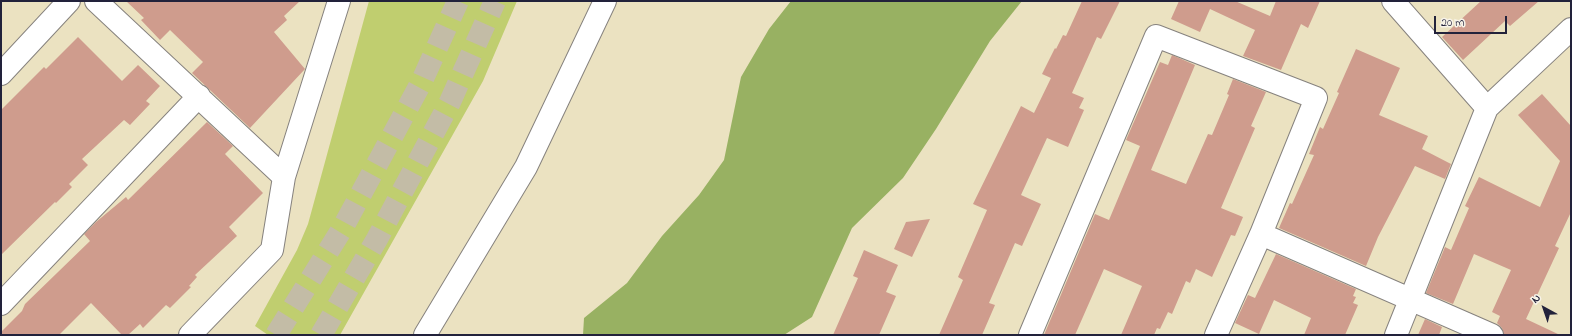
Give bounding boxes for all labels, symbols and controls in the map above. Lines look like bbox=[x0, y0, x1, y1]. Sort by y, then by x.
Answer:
scale bar bbox=[1436, 8, 1509, 34]
text: 20 m bbox=[1441, 14, 1464, 32]
north arrow bbox=[1524, 288, 1564, 328]
text: N bbox=[1528, 290, 1544, 307]

